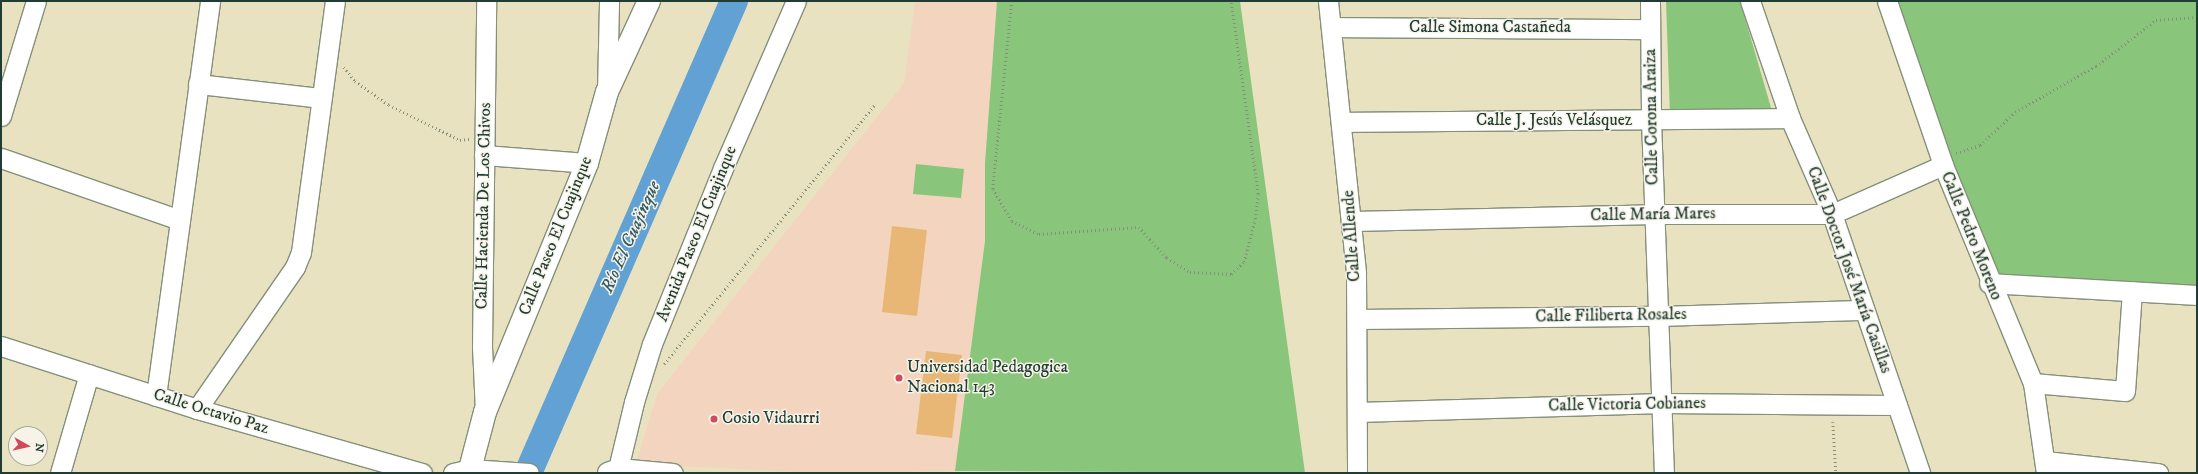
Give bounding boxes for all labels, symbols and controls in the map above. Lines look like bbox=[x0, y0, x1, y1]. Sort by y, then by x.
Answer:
street label: Calle Simona Castañeda bbox=[1409, 18, 1571, 38]
street label: Calle Corona Araiza bbox=[1641, 49, 1663, 185]
street label: Calle Hacienda De Los Chivos bbox=[472, 102, 496, 310]
street label: Calle J. Jesús Velásquez bbox=[1476, 111, 1632, 131]
street label: Avenida Paseo El Cuajinque bbox=[652, 143, 742, 325]
street label: Calle Paseo El Cuajinque bbox=[515, 154, 597, 318]
street label: Calle Doctor José María Casillas bbox=[1802, 164, 1896, 376]
street label: Calle Pedro Moreno bbox=[1936, 169, 2006, 303]
water label: Río El Cuajinque bbox=[597, 178, 665, 296]
street label: Calle Allende bbox=[1339, 190, 1365, 282]
street label: Calle María Mares bbox=[1590, 204, 1716, 226]
street label: Calle Filiberta Rosales bbox=[1535, 304, 1687, 328]
place label: Universidad Pedagogica Nacional 143 bbox=[907, 358, 1068, 398]
marker: Universidad Pedagogica Nacional 143 bbox=[894, 373, 904, 383]
street label: Calle Octavio Paz bbox=[151, 385, 271, 439]
street label: Calle Victoria Cobianes bbox=[1548, 393, 1706, 417]
place label: Cosio Vidaurri bbox=[722, 409, 820, 429]
marker: Cosio Vidaurri bbox=[709, 414, 719, 424]
north arrow bbox=[8, 426, 48, 466]
text: N bbox=[31, 442, 46, 453]

